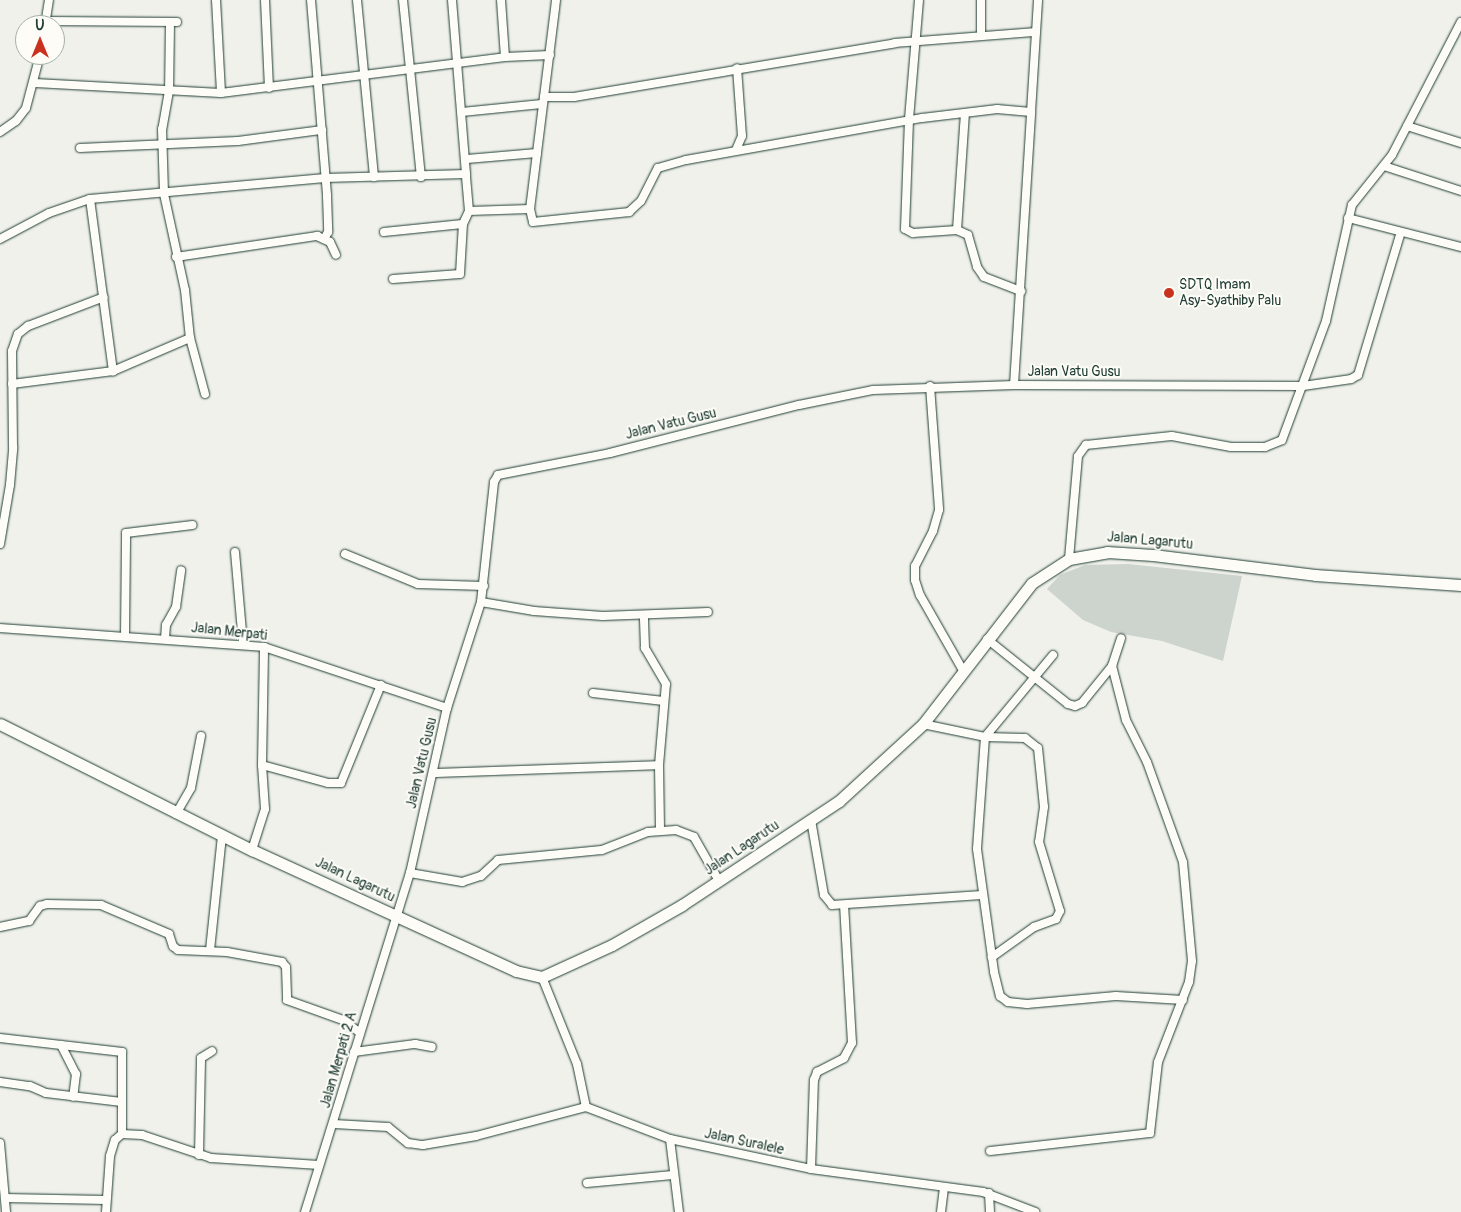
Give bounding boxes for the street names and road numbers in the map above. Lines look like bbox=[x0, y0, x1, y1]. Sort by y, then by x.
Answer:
street label: Jalan Vatu Gusu bbox=[1027, 364, 1121, 380]
street label: Jalan Vatu Gusu bbox=[624, 405, 718, 443]
street label: Jalan Lagarutu bbox=[1106, 529, 1194, 553]
street label: Jalan Merpati bbox=[190, 620, 268, 644]
street label: Jalan Vatu Gusu bbox=[403, 716, 441, 810]
street label: Jalan Lagarutu bbox=[702, 817, 782, 879]
street label: Jalan Lagarutu bbox=[312, 854, 398, 906]
street label: Jalan Merpati 2 A bbox=[317, 1010, 361, 1110]
street label: Jalan Suralele bbox=[703, 1125, 785, 1159]

